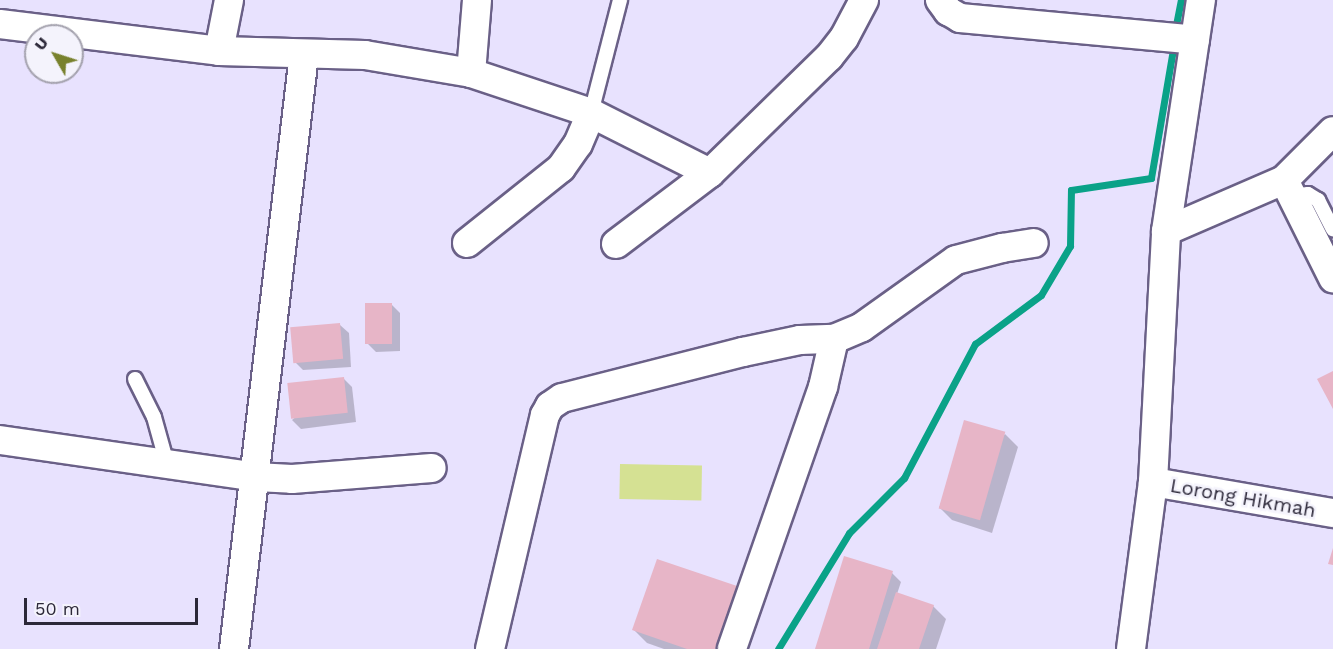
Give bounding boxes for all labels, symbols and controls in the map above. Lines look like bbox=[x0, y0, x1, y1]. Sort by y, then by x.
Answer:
north arrow bbox=[24, 24, 84, 84]
text: U bbox=[30, 33, 52, 54]
street label: Lorong Hikmah bbox=[1168, 473, 1318, 523]
scale bar bbox=[27, 586, 201, 624]
text: 50 m bbox=[35, 598, 80, 619]

